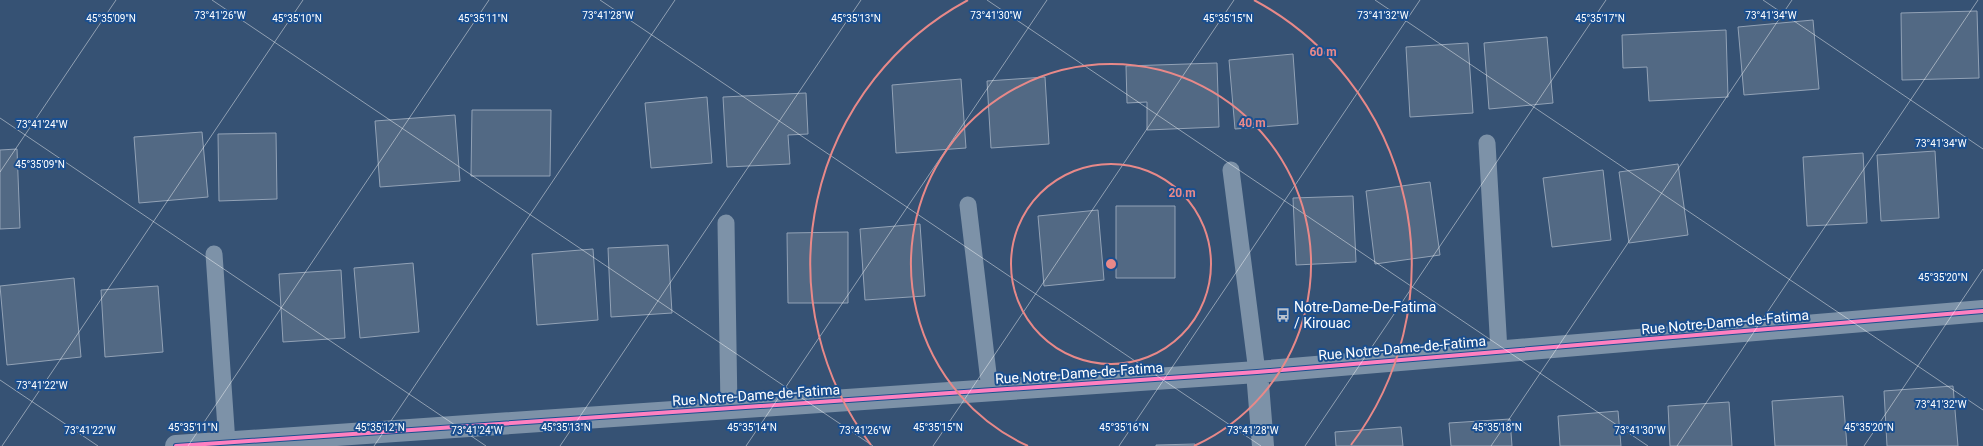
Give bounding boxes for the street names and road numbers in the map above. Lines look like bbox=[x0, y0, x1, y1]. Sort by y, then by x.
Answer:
street label: Rue Notre-Dame-de-Fatima bbox=[1640, 307, 1810, 337]
street label: Rue Notre-Dame-de-Fatima bbox=[1317, 333, 1487, 363]
street label: Rue Notre-Dame-de-Fatima bbox=[995, 359, 1163, 387]
street label: Rue Notre-Dame-de-Fatima bbox=[672, 381, 840, 409]

